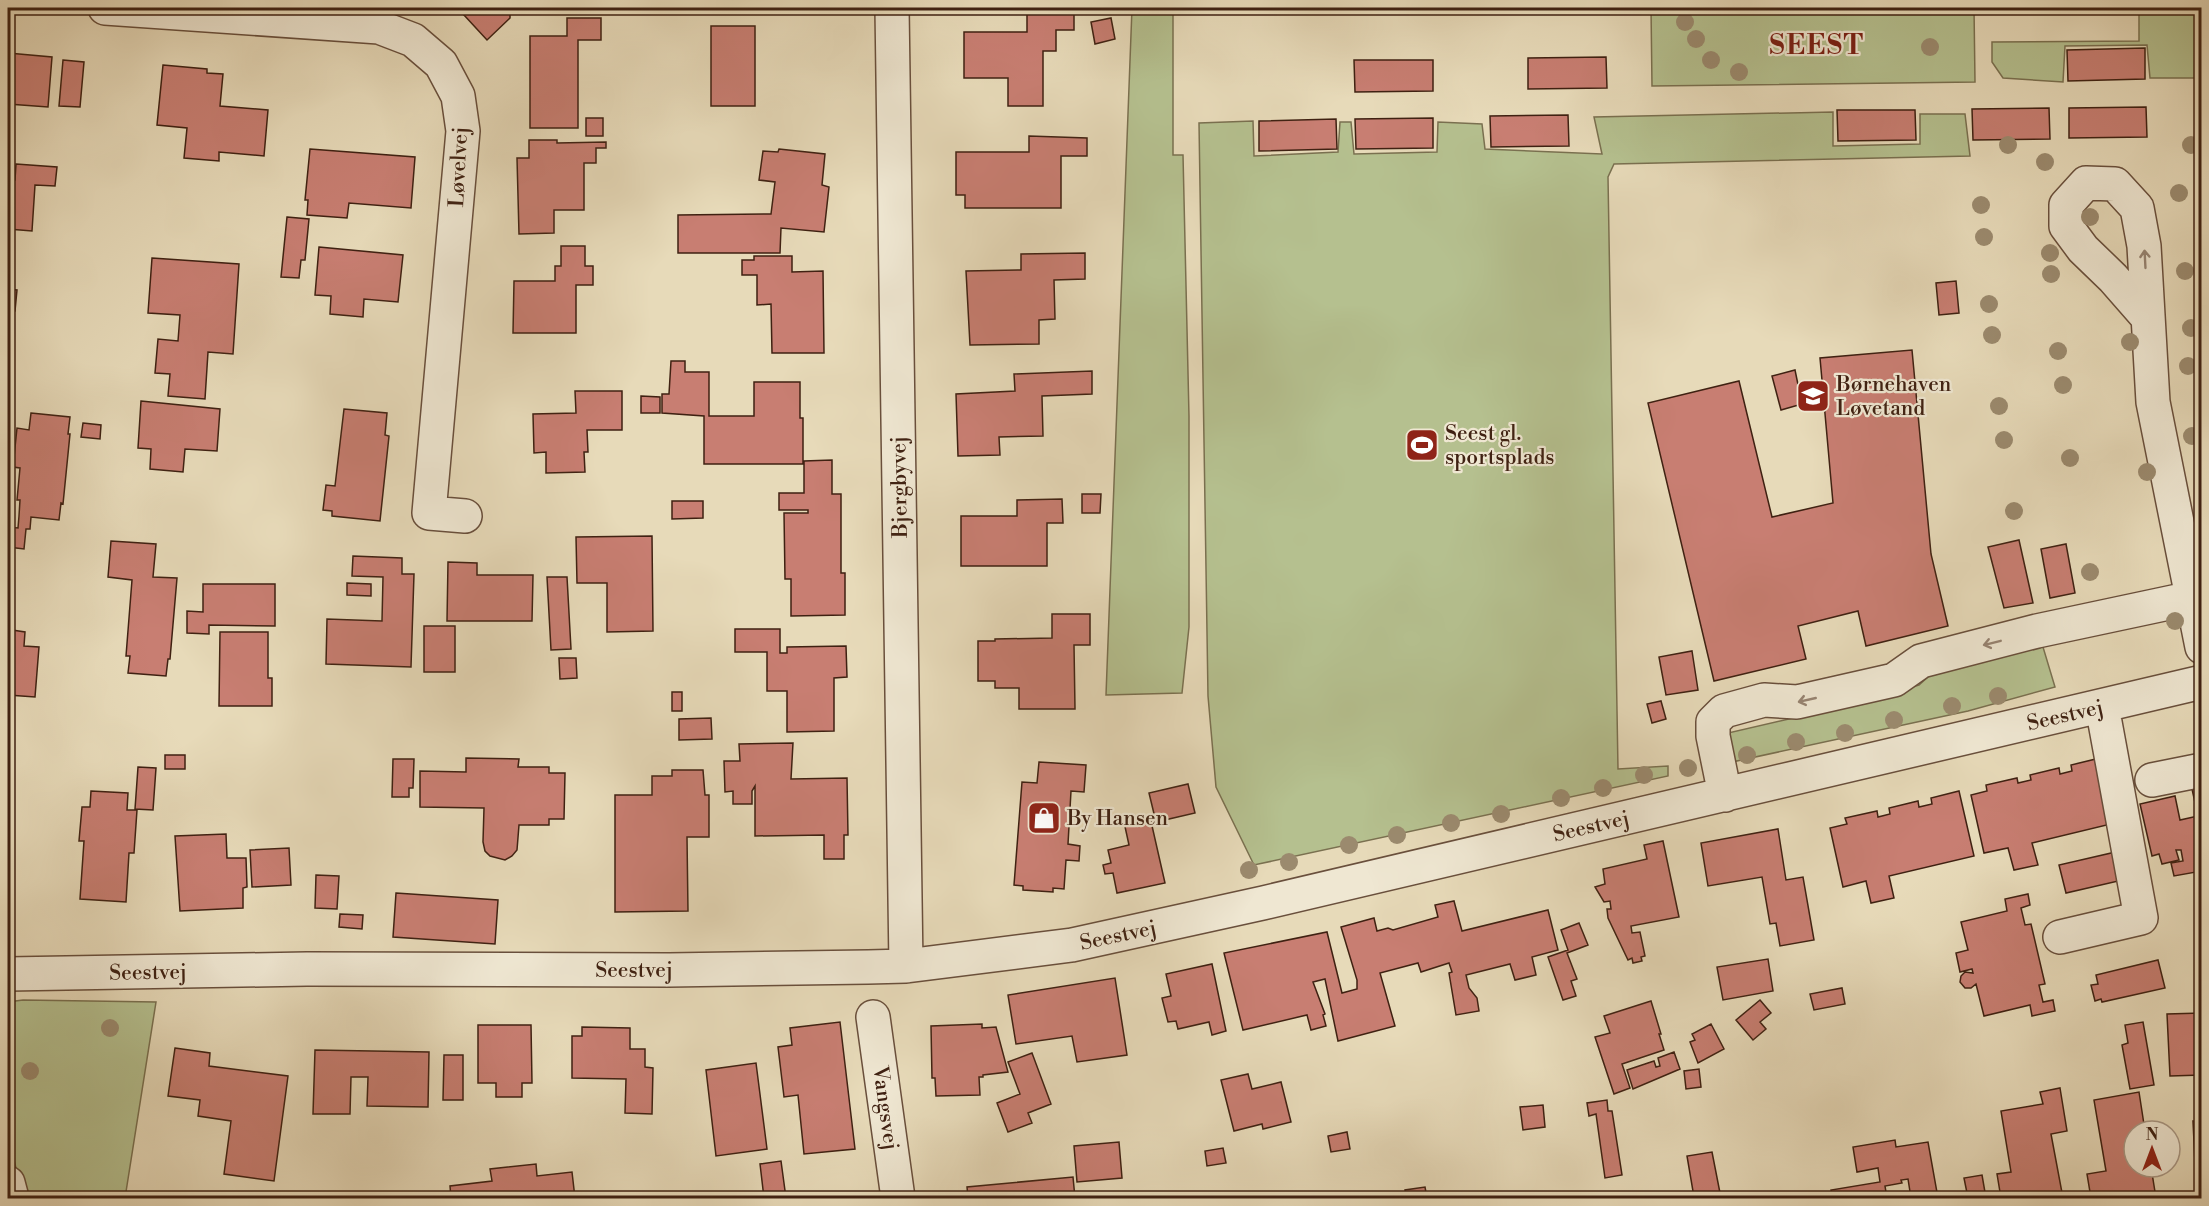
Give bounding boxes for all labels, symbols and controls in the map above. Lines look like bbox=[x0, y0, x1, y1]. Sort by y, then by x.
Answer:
district label: SEEST bbox=[1769, 29, 1865, 63]
street label: Løvelvej bbox=[444, 126, 474, 208]
one-way arrow bbox=[2139, 250, 2150, 270]
place label: Børnehaven Løvetand bbox=[1835, 372, 1952, 422]
school or university icon: Børnehaven Løvetand bbox=[1795, 378, 1831, 414]
place label: Seest gl. sportsplads bbox=[1445, 421, 1555, 471]
sports icon: Seest gl. sportsplads bbox=[1404, 427, 1440, 463]
street label: Bjergbyvej bbox=[886, 436, 914, 539]
one-way arrow bbox=[1982, 637, 2001, 649]
one-way arrow bbox=[1798, 695, 1817, 706]
street label: Seestvej bbox=[2024, 695, 2106, 737]
shop icon: By Hansen bbox=[1026, 800, 1062, 836]
place label: By Hansen bbox=[1066, 806, 1169, 832]
street label: Seestvej bbox=[1550, 806, 1632, 848]
street label: Seestvej bbox=[1077, 915, 1159, 957]
street label: Seestvej bbox=[595, 958, 673, 984]
street label: Seestvej bbox=[109, 959, 187, 987]
street label: Vangsvej bbox=[866, 1063, 904, 1152]
north arrow bbox=[2122, 1119, 2182, 1179]
text: N bbox=[2146, 1125, 2159, 1145]

